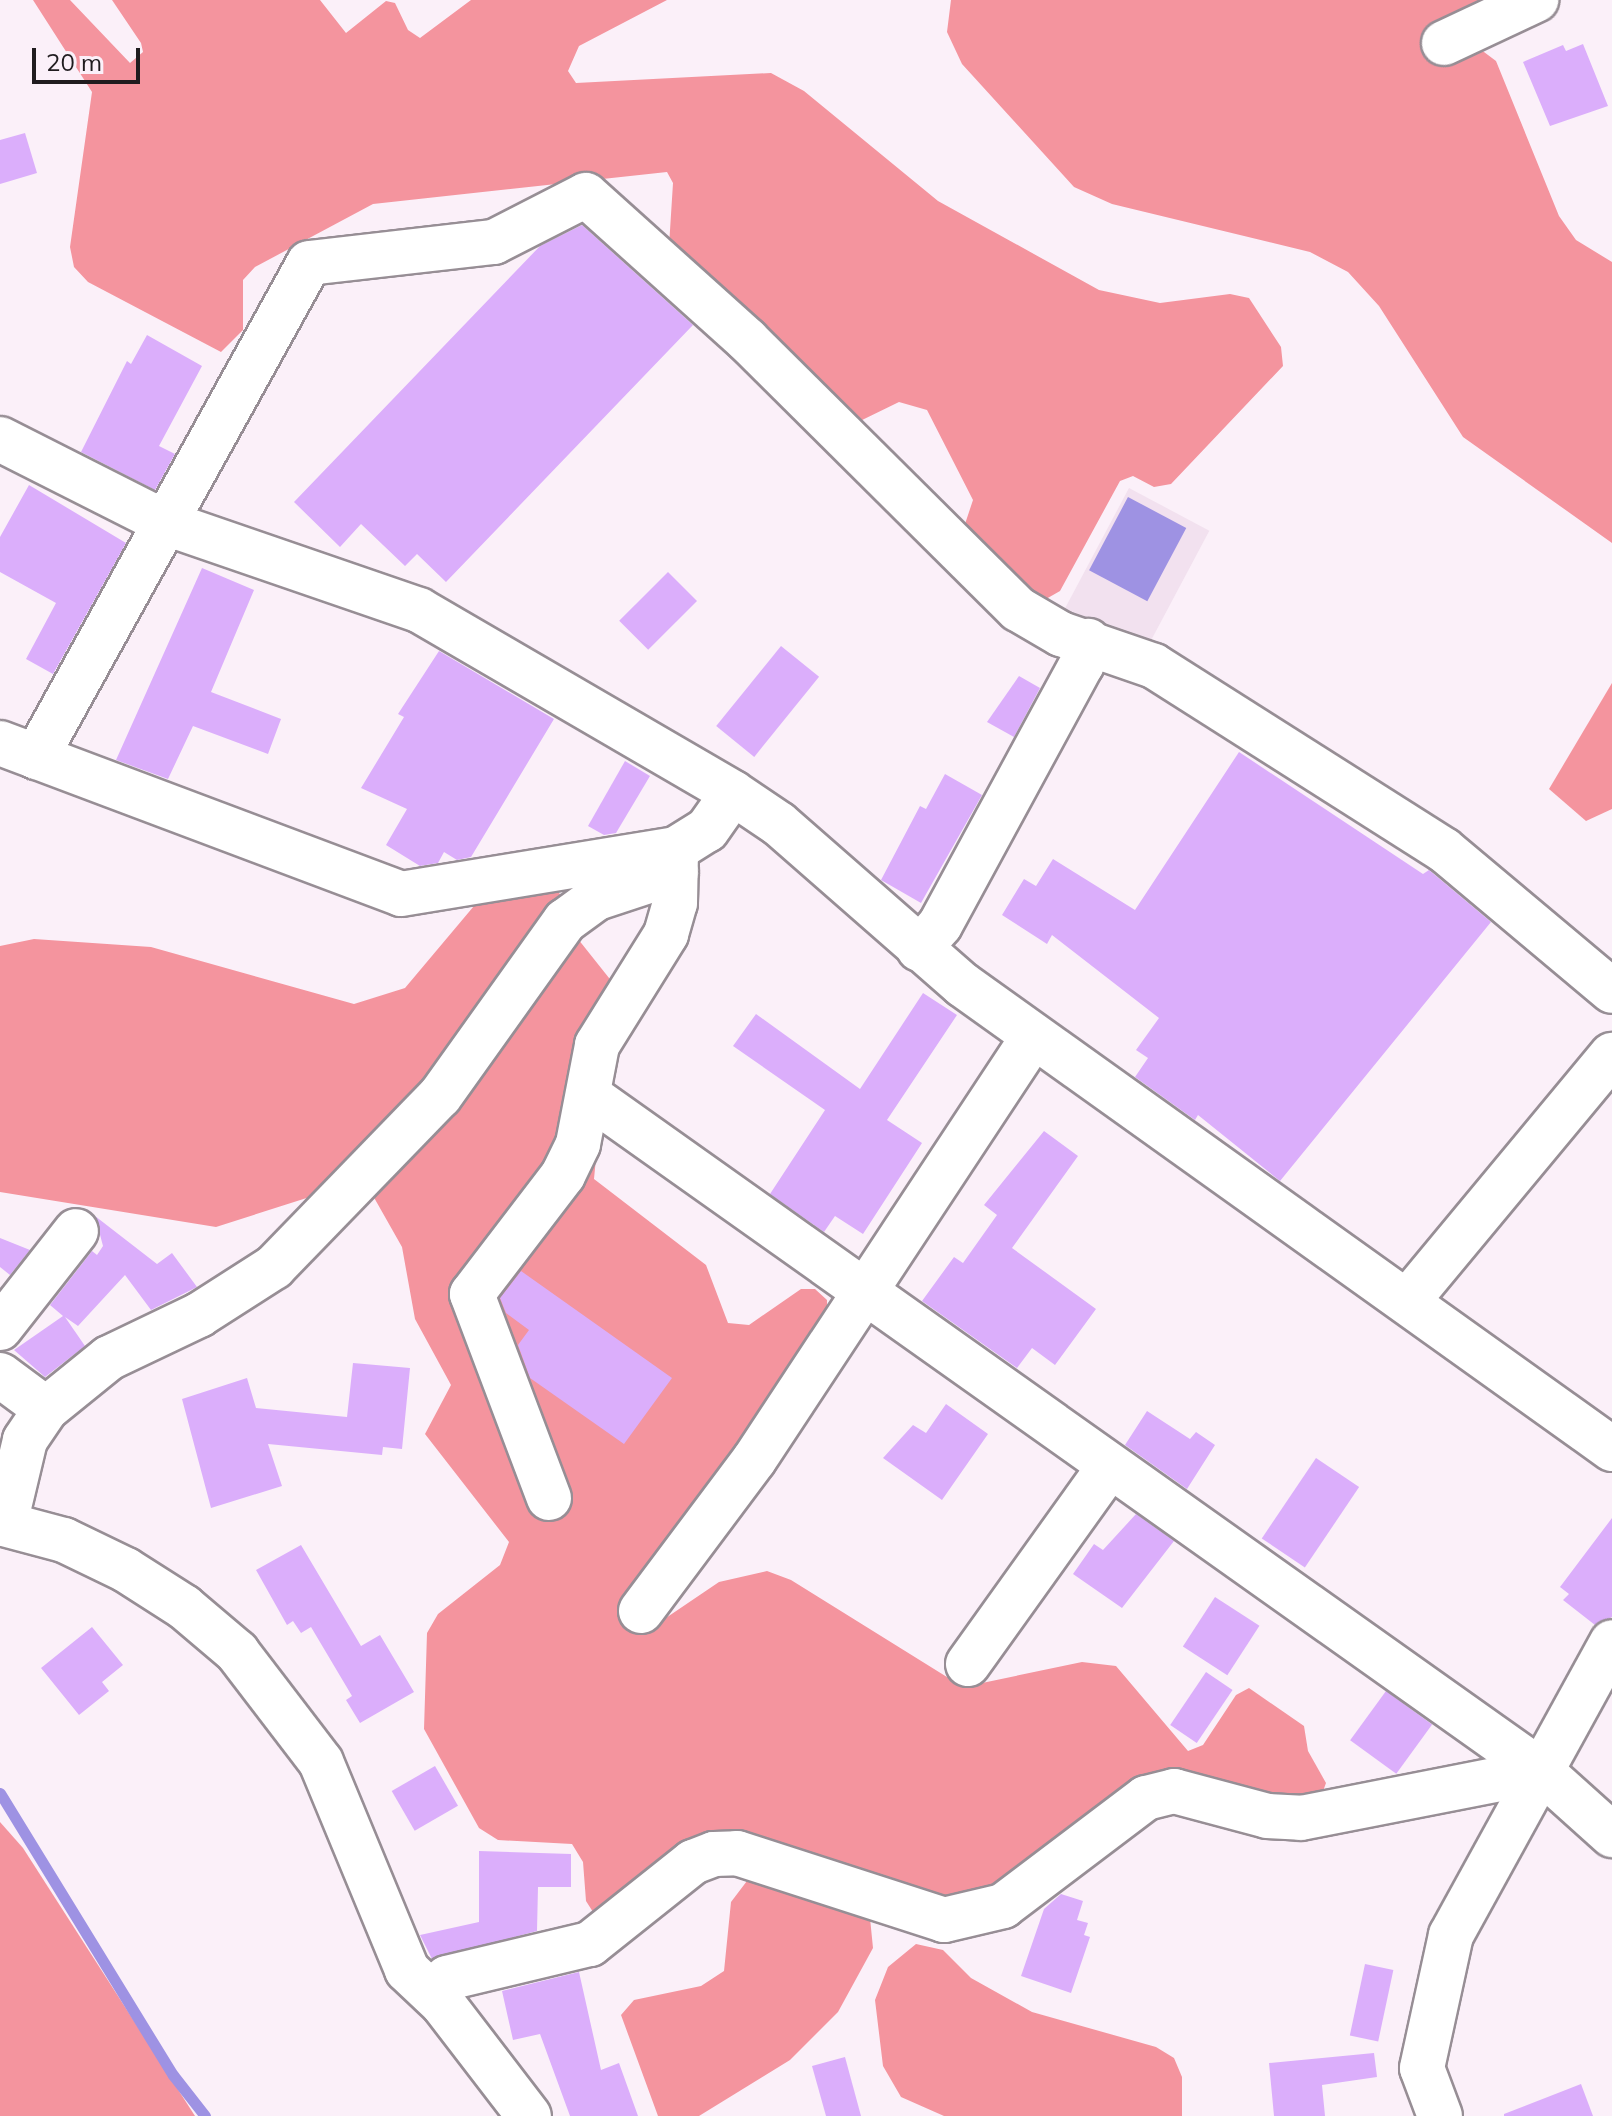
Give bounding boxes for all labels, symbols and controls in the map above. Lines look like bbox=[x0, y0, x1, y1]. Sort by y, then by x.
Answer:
scale bar bbox=[36, 32, 144, 82]
text: 20 m bbox=[46, 47, 102, 77]

